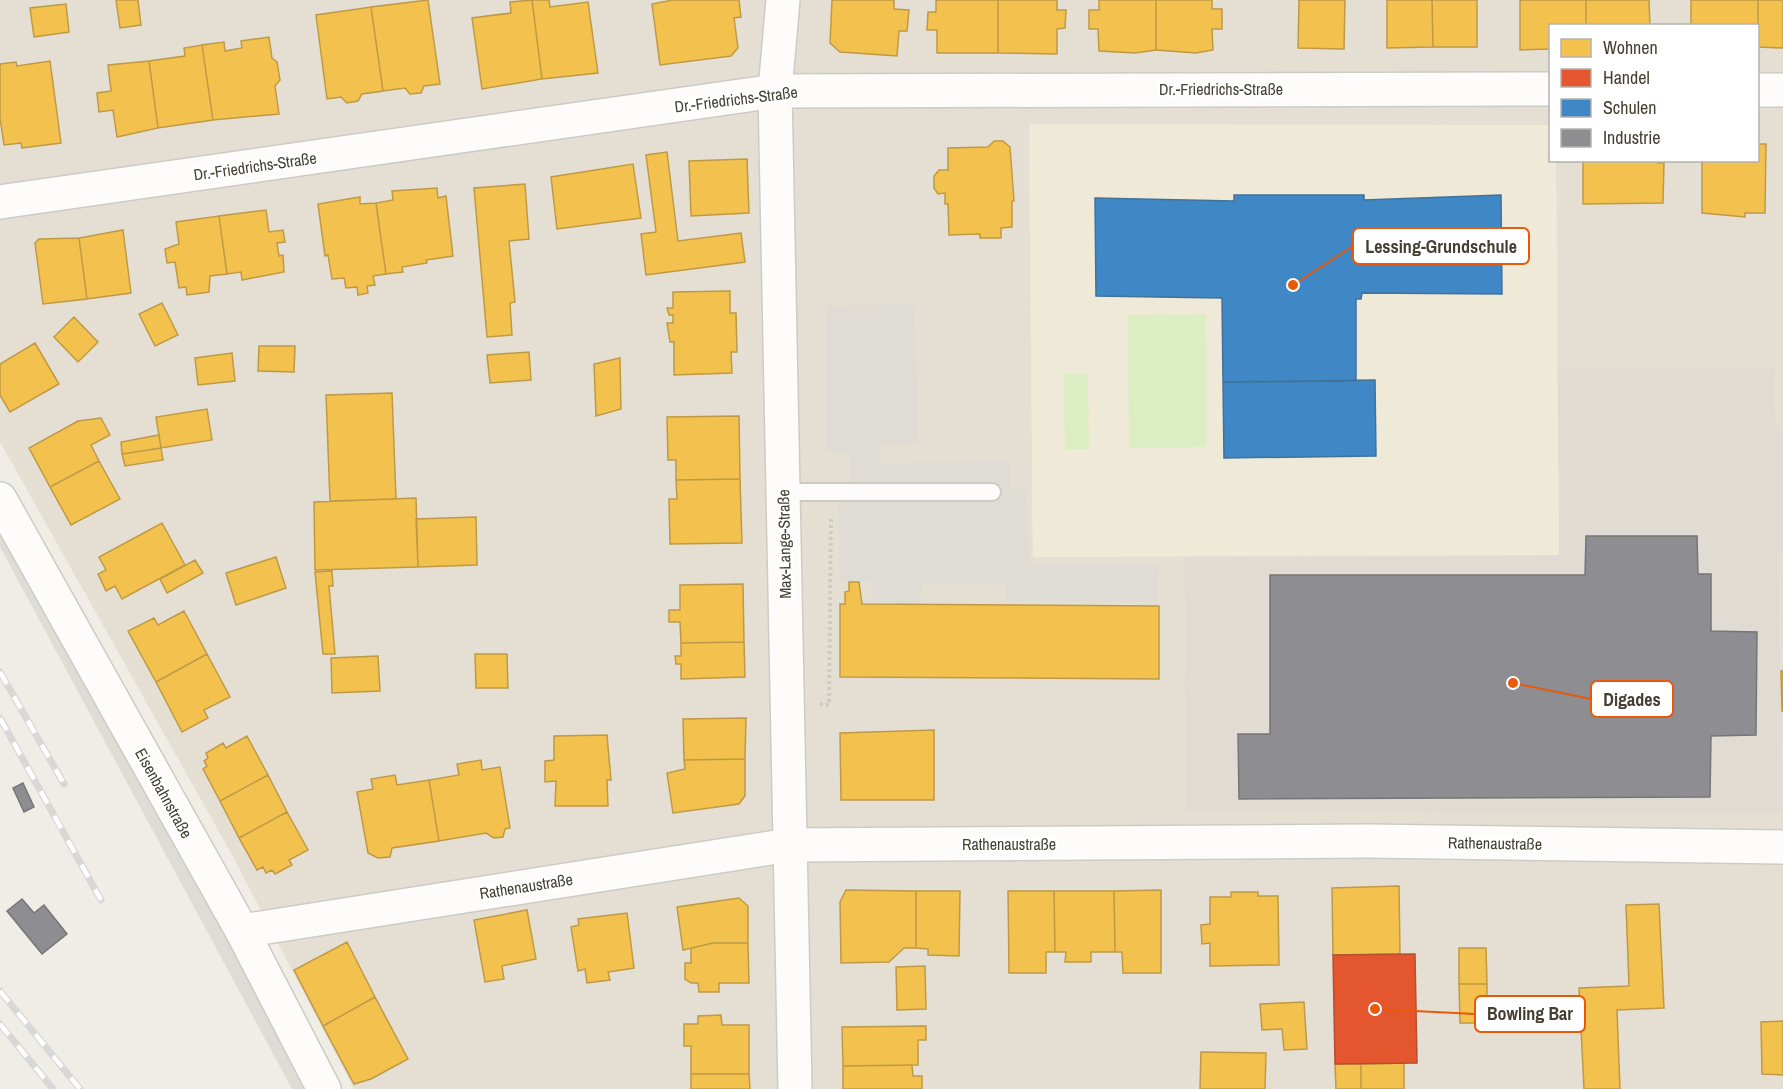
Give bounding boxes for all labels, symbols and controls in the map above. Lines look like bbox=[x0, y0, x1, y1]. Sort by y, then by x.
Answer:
legend bbox=[1549, 24, 1759, 162]
text: Wohnen bbox=[1603, 35, 1658, 60]
text: Handel bbox=[1603, 65, 1650, 90]
street label: Dr.-Friedrichs-Straße bbox=[1159, 78, 1283, 100]
street label: Dr.-Friedrichs-Straße bbox=[673, 81, 799, 117]
text: Schulen bbox=[1603, 95, 1656, 120]
text: Industrie bbox=[1603, 125, 1660, 150]
street label: Dr.-Friedrichs-Straße bbox=[192, 146, 318, 186]
callout: Lessing-Grundschule bbox=[1353, 228, 1529, 264]
text: Lessing-Grundschule bbox=[1365, 234, 1517, 259]
street label: Max-Lange-Straße bbox=[772, 489, 796, 599]
callout: Digades bbox=[1591, 681, 1673, 717]
text: Digades bbox=[1603, 687, 1661, 712]
street label: Eisenbahnstraße bbox=[130, 744, 198, 842]
street label: Rathenaustraße bbox=[1448, 831, 1542, 855]
street label: Rathenaustraße bbox=[962, 833, 1056, 855]
street label: Rathenaustraße bbox=[478, 868, 574, 904]
callout: Bowling Bar bbox=[1475, 996, 1585, 1032]
text: Bowling Bar bbox=[1487, 1001, 1573, 1026]

